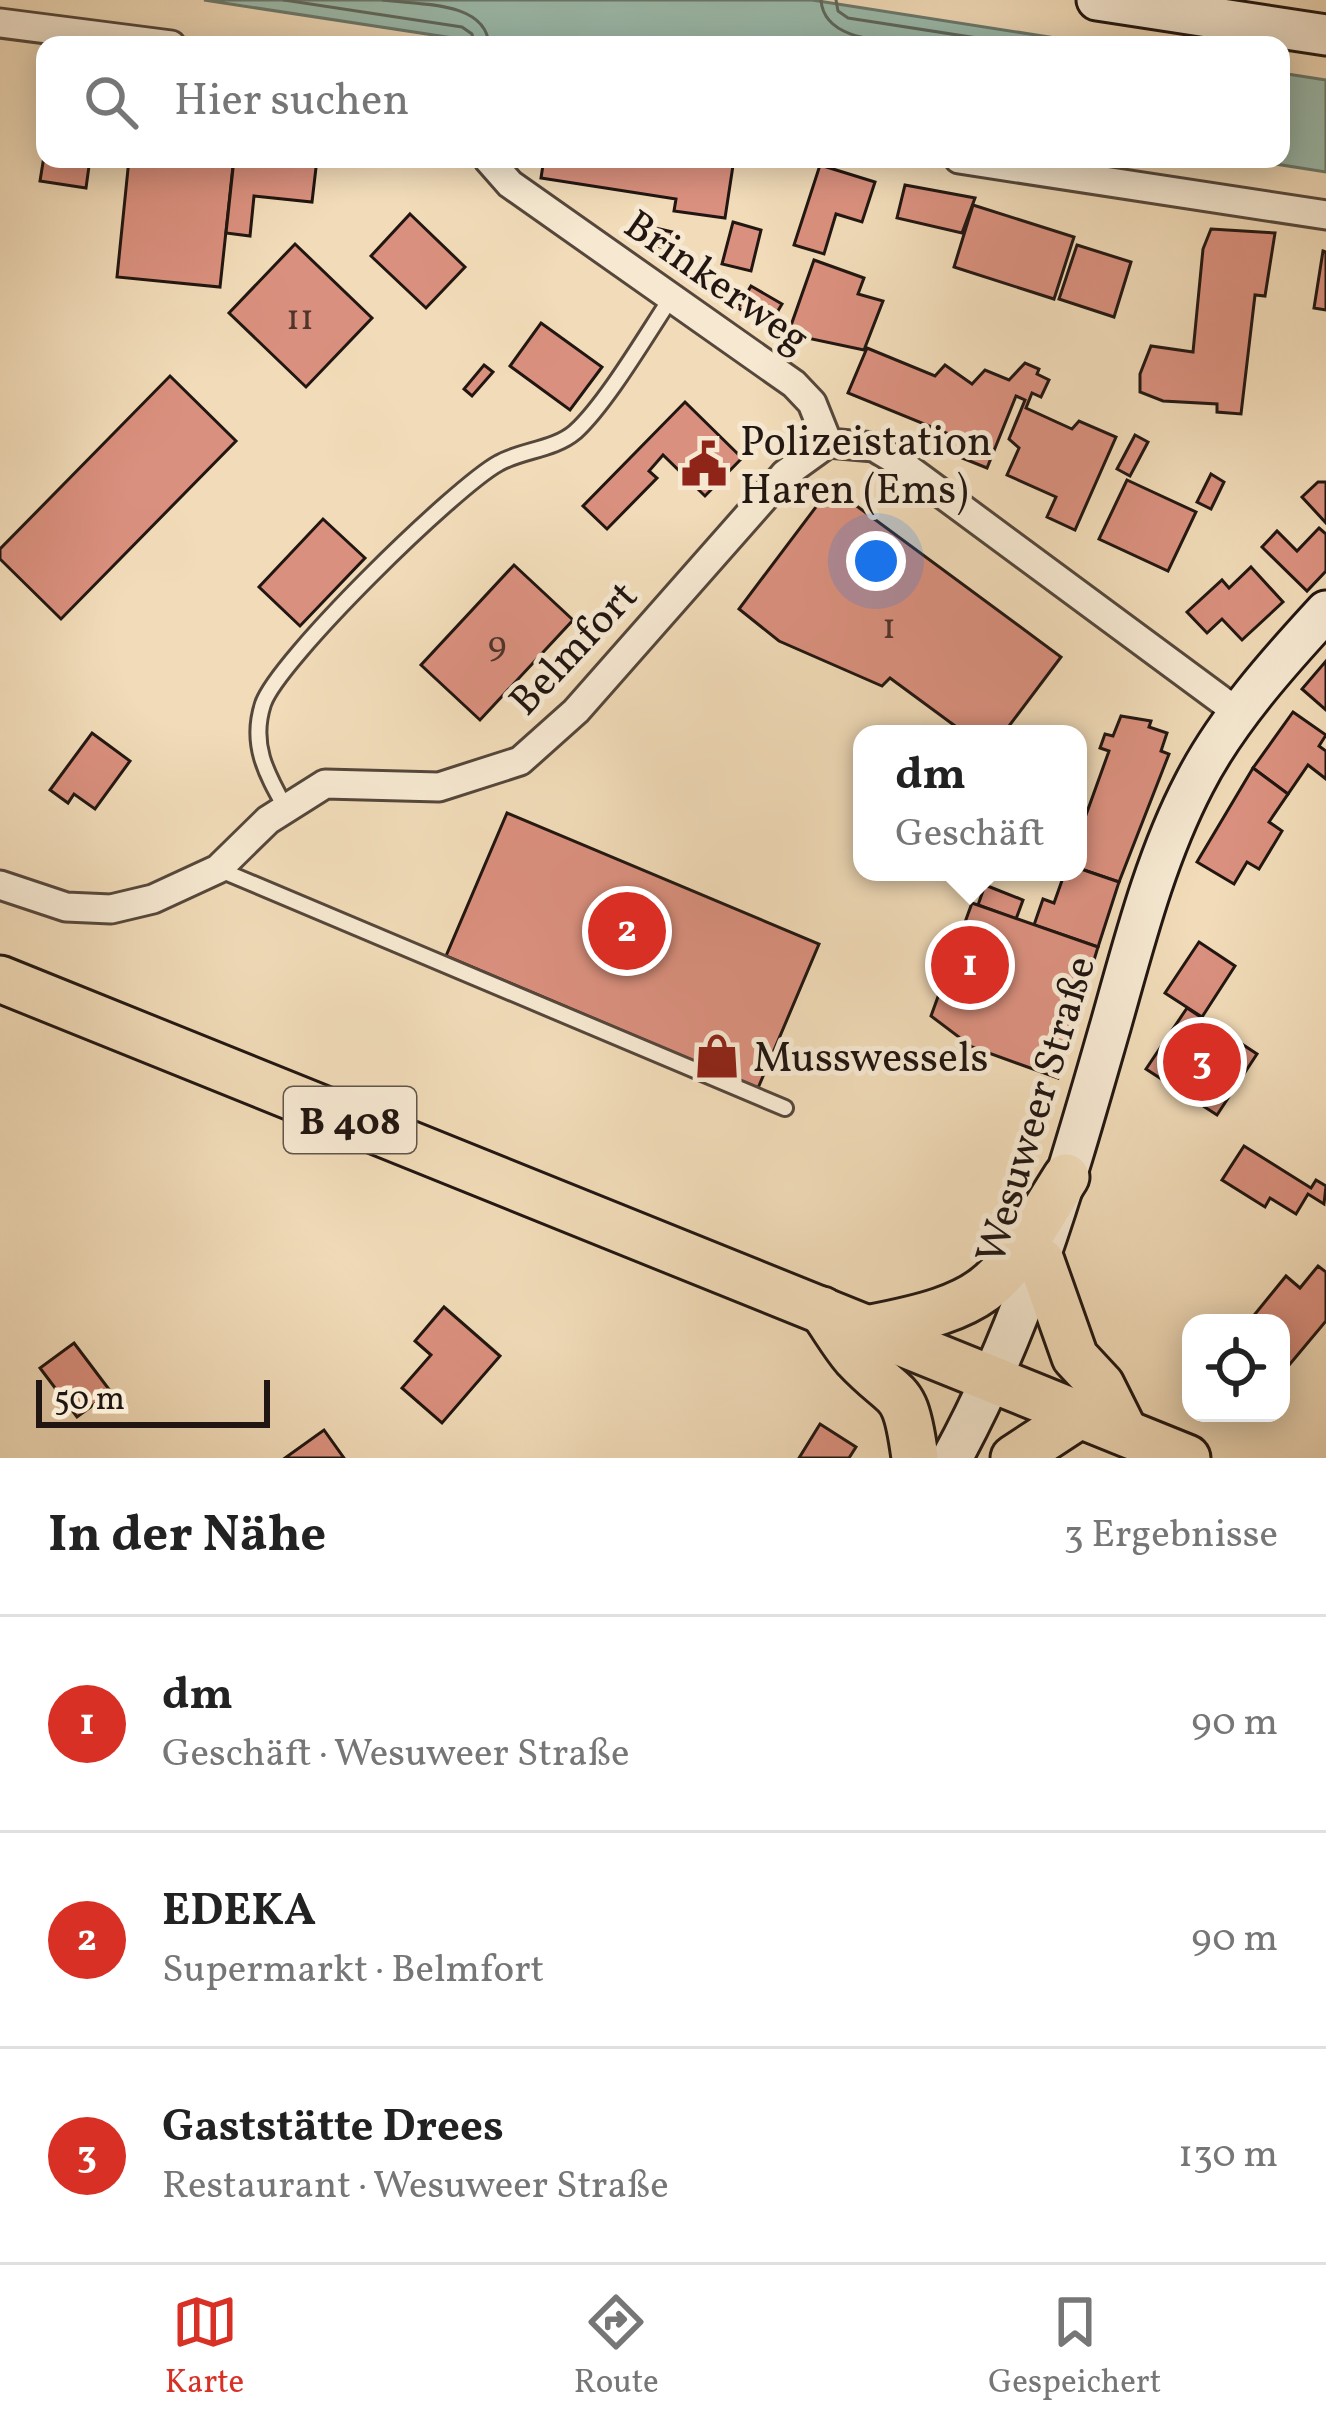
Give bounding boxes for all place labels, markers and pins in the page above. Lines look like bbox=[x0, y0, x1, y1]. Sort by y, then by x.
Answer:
place label: Polizeistation Haren (Ems) bbox=[740, 415, 992, 522]
public building icon: Polizeistation Haren (Ems) bbox=[679, 439, 729, 489]
pin: 2 bbox=[588, 886, 666, 976]
pin: 1 bbox=[931, 920, 1009, 1010]
pin: 3 bbox=[1163, 1017, 1241, 1107]
shop icon: Musswessels bbox=[692, 1031, 742, 1081]
place label: Musswessels bbox=[753, 1031, 988, 1090]

